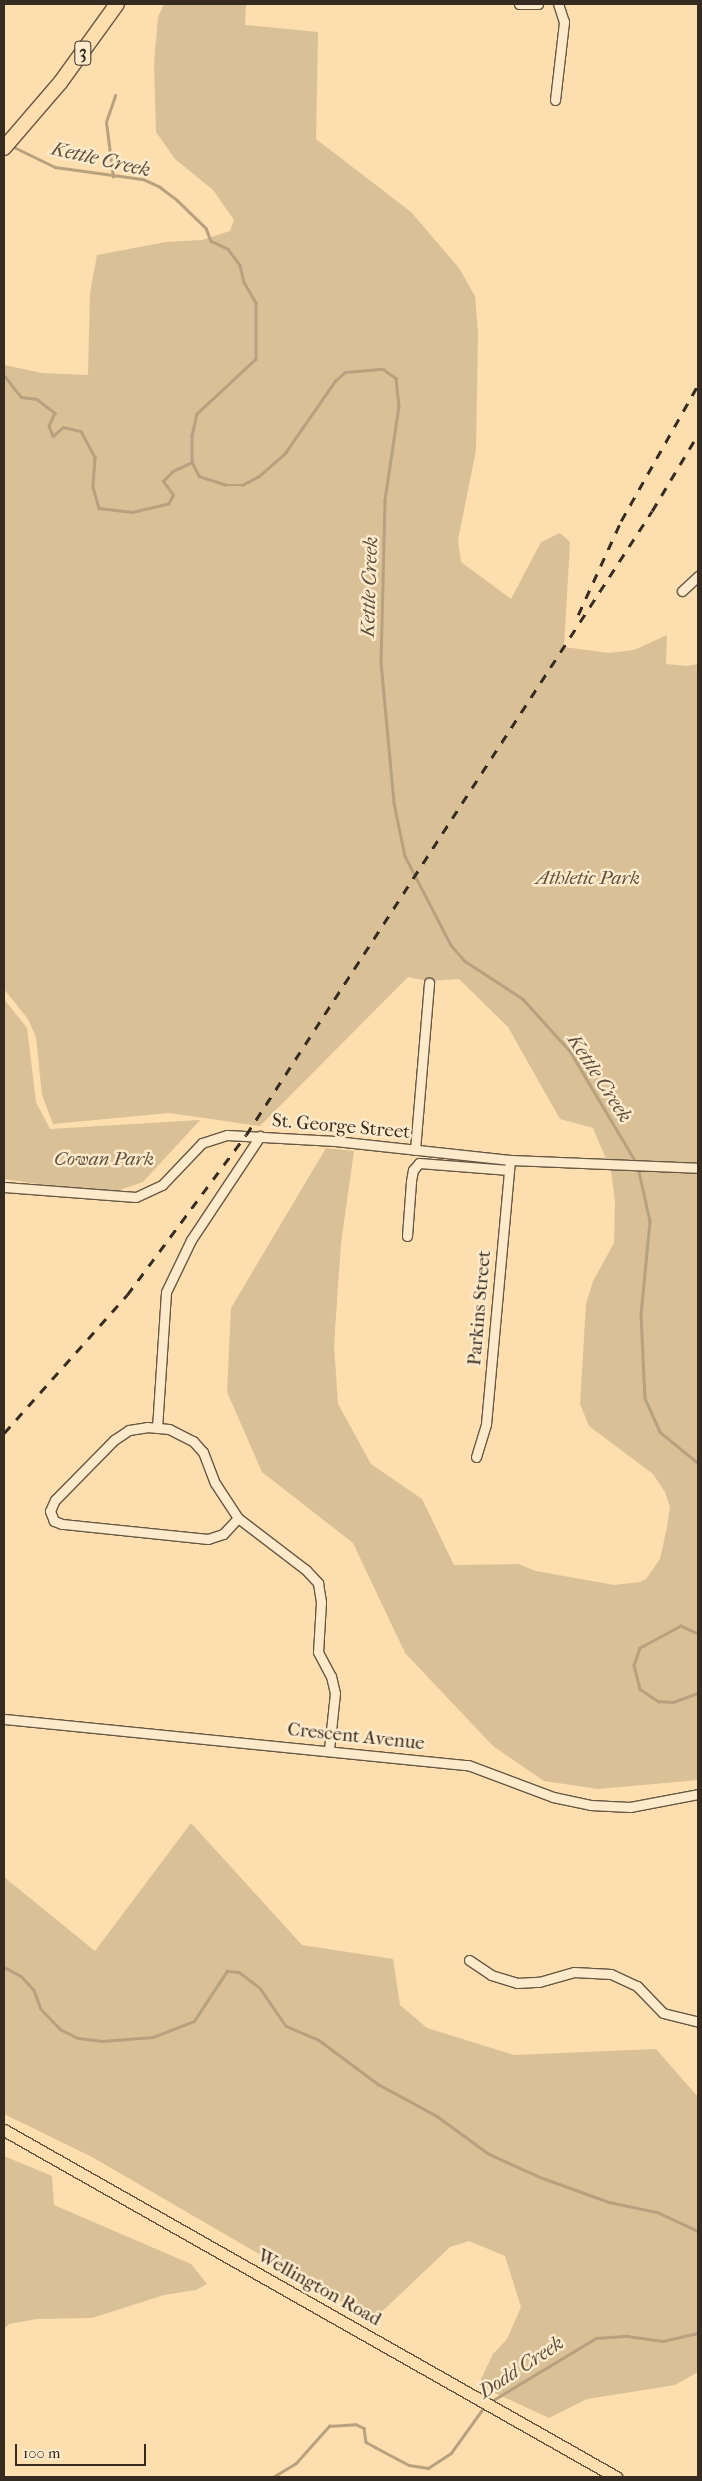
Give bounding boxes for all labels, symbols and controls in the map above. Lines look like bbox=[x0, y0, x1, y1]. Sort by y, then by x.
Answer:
road number: 3 bbox=[74, 38, 92, 68]
water label: Kettle Creek bbox=[49, 136, 153, 182]
water label: Kettle Creek bbox=[355, 536, 383, 638]
park label: Athletic Park bbox=[536, 868, 640, 890]
water label: Kettle Creek bbox=[562, 1029, 638, 1127]
street label: St. George Street bbox=[271, 1110, 411, 1144]
park label: Cowan Park bbox=[54, 1149, 154, 1171]
street label: Parkins Street bbox=[464, 1249, 496, 1367]
street label: Crescent Avenue bbox=[286, 1718, 426, 1756]
street label: Wellington Road bbox=[253, 2245, 385, 2331]
water label: Dodd Creek bbox=[474, 2331, 568, 2403]
scale bar bbox=[18, 2434, 149, 2466]
text: 100 m bbox=[23, 2444, 61, 2462]

